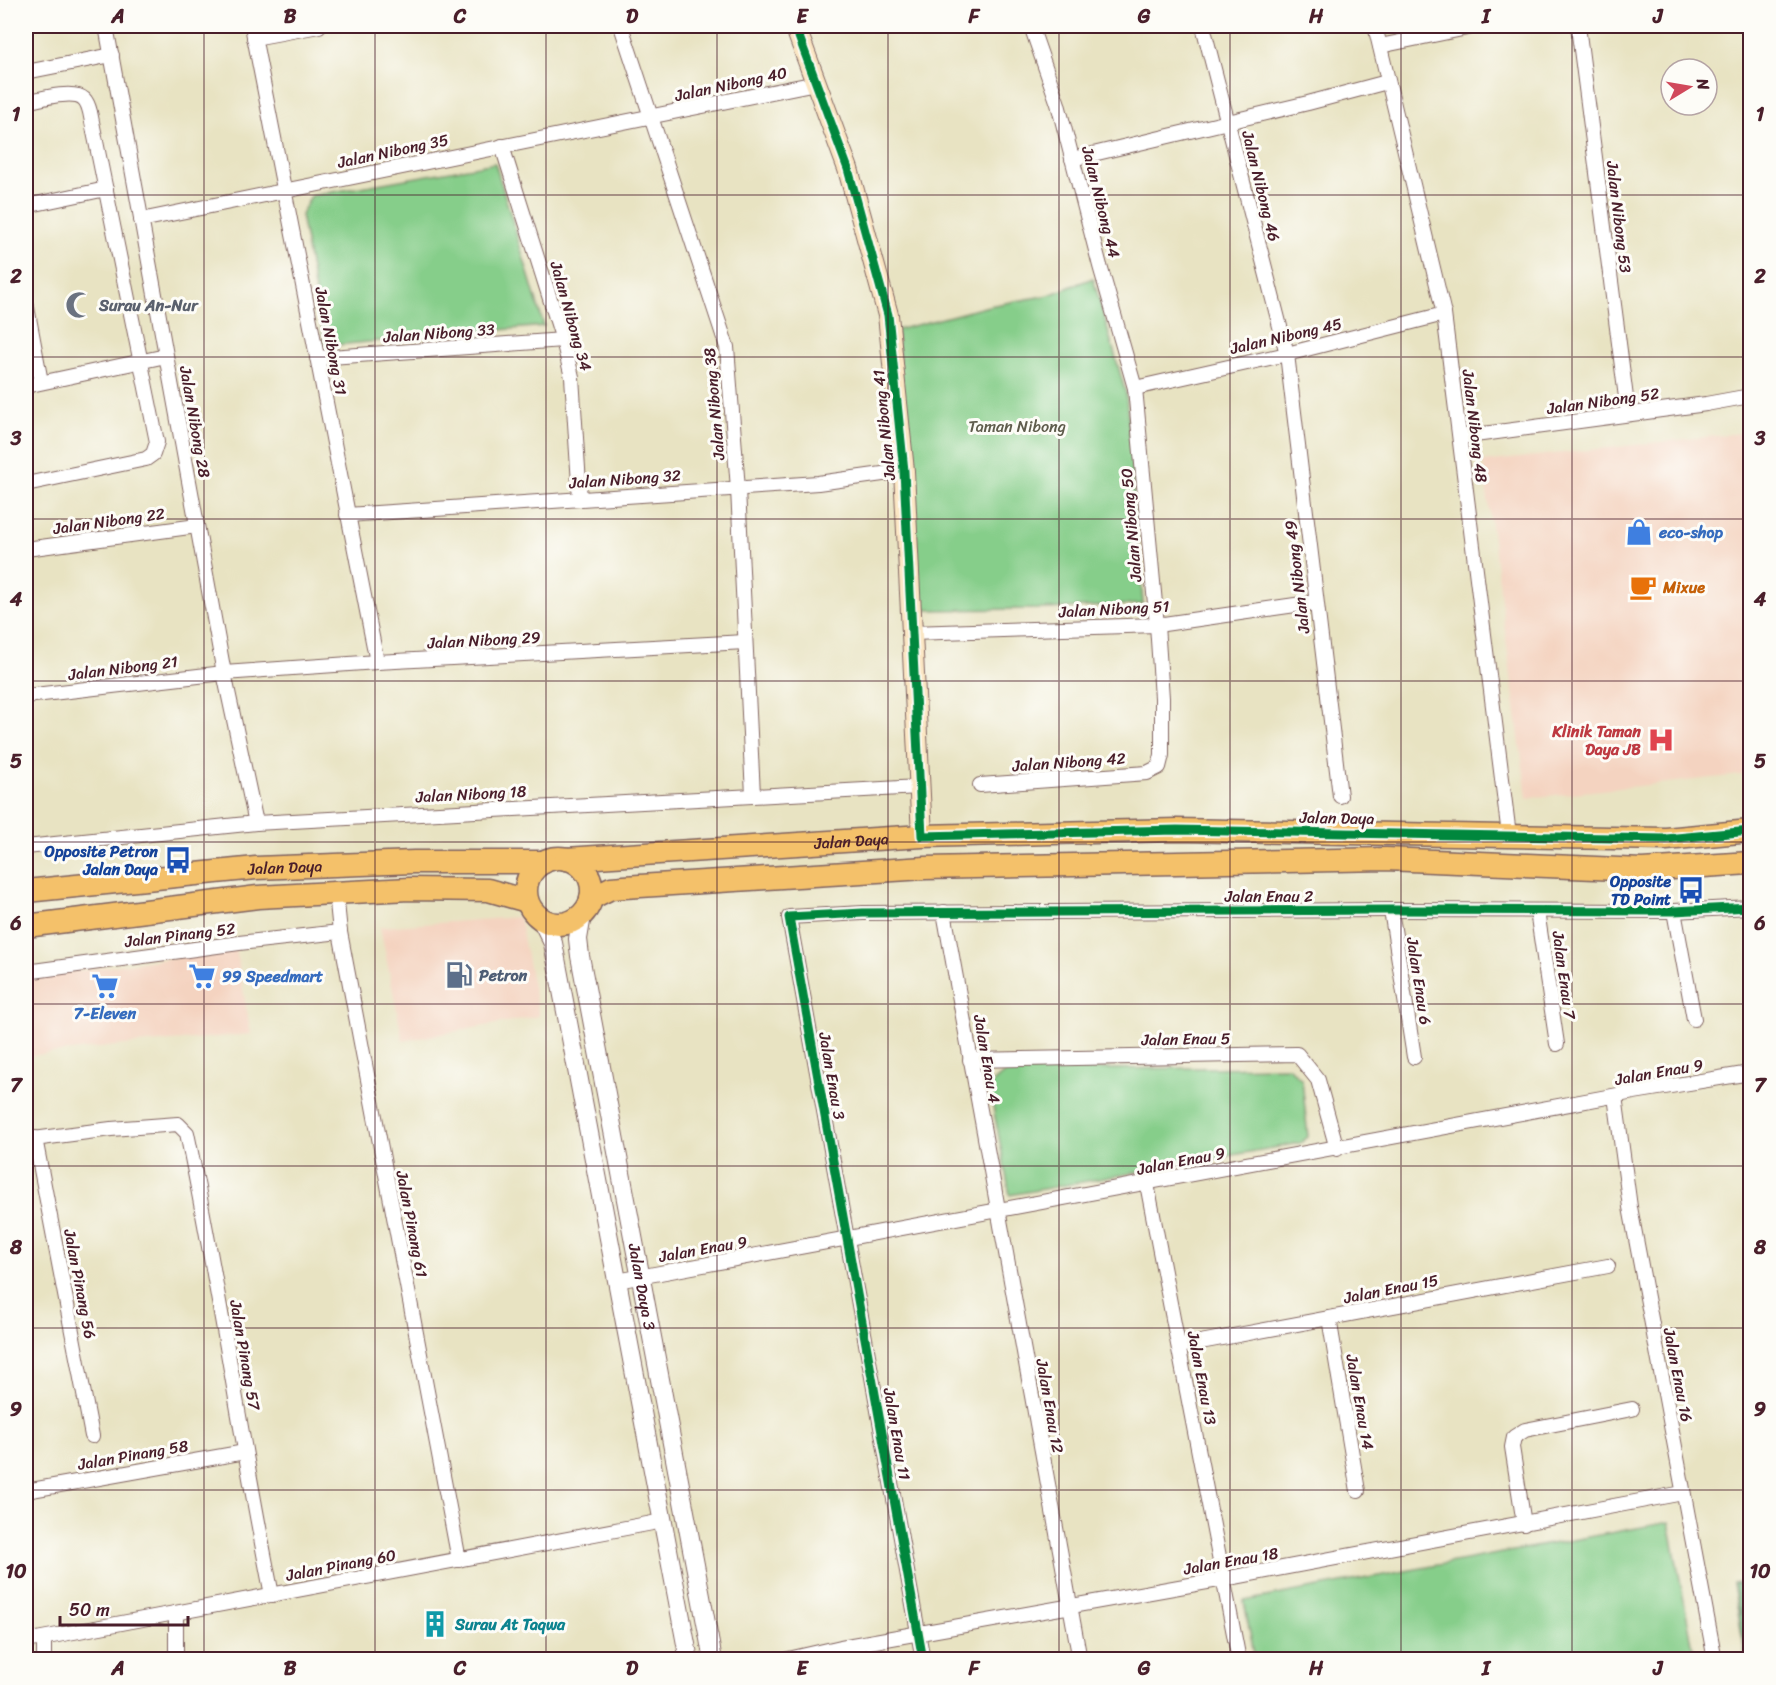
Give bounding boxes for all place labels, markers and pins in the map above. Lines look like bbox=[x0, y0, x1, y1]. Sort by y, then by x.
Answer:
mosque icon: Surau An-Nur bbox=[64, 290, 94, 320]
place label: Surau An-Nur bbox=[98, 291, 199, 320]
shop icon: eco-shop bbox=[1624, 517, 1654, 547]
place label: eco-shop bbox=[1658, 518, 1723, 547]
cafe icon: Mixue bbox=[1628, 572, 1658, 602]
place label: Mixue bbox=[1662, 573, 1705, 602]
place label: Klinik Taman Daya JB bbox=[1551, 717, 1641, 764]
hospital icon: Klinik Taman Daya JB bbox=[1646, 725, 1676, 755]
place label: Opposite Petron Jalan Daya bbox=[44, 837, 158, 884]
bus stop icon: Opposite Petron Jalan Daya bbox=[163, 845, 193, 875]
place label: Opposite TD Point bbox=[1609, 867, 1671, 914]
bus stop icon: Opposite TD Point bbox=[1676, 875, 1706, 905]
fuel station icon: Petron bbox=[444, 960, 474, 990]
supermarket icon: 99 Speedmart bbox=[187, 961, 217, 991]
place label: Petron bbox=[479, 961, 528, 990]
place label: 99 Speedmart bbox=[222, 962, 323, 991]
supermarket icon: 7-Eleven bbox=[90, 971, 120, 1001]
place label: 7-Eleven bbox=[74, 999, 137, 1028]
building icon: Surau At Taqwa bbox=[420, 1609, 450, 1639]
place label: Surau At Taqwa bbox=[454, 1610, 566, 1639]

